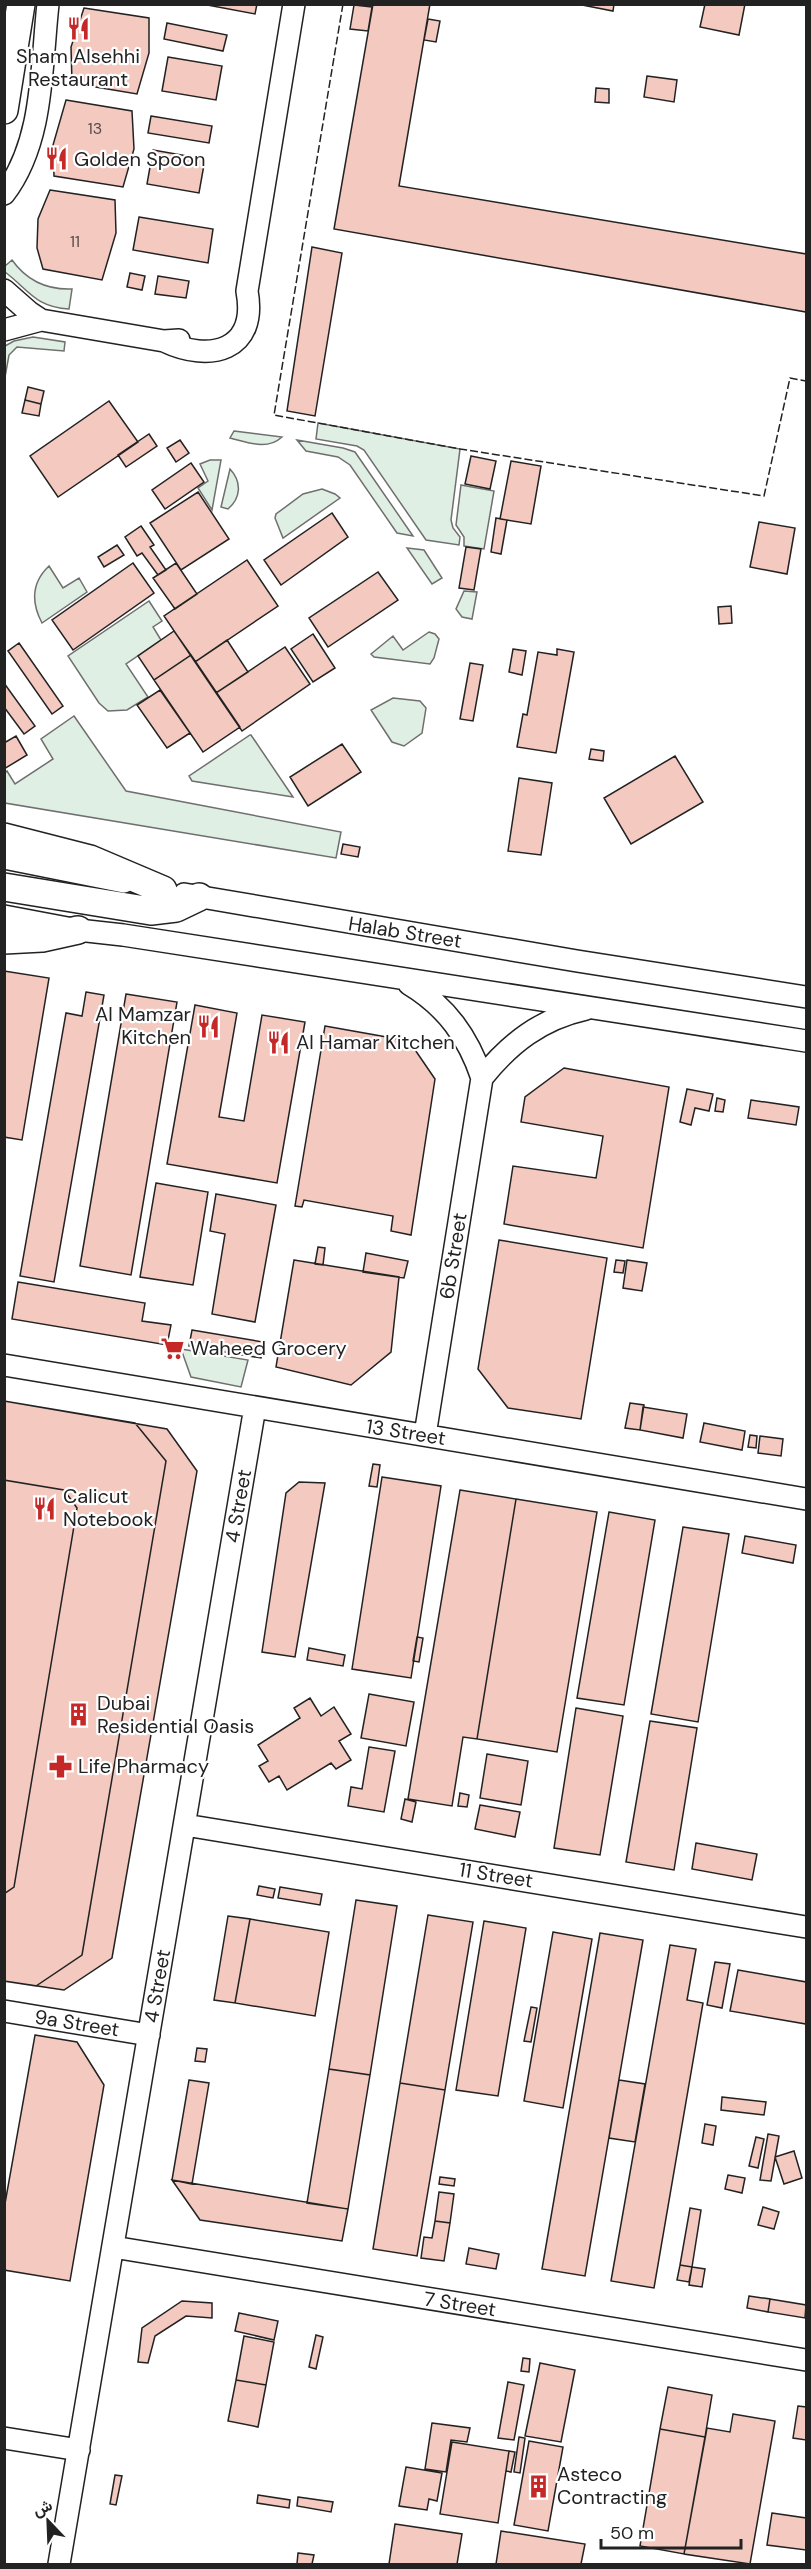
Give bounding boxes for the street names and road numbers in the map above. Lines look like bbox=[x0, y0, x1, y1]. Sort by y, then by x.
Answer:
street label: Halab Street bbox=[346, 910, 464, 954]
street label: 6b Street bbox=[433, 1211, 473, 1301]
street label: 13 Street bbox=[364, 1413, 448, 1451]
street label: 4 Street bbox=[219, 1467, 257, 1545]
street label: 11 Street bbox=[457, 1856, 535, 1894]
street label: 4 Street bbox=[138, 1947, 176, 2025]
street label: 9a Street bbox=[33, 2003, 121, 2043]
street label: 7 Street bbox=[422, 2285, 498, 2323]

